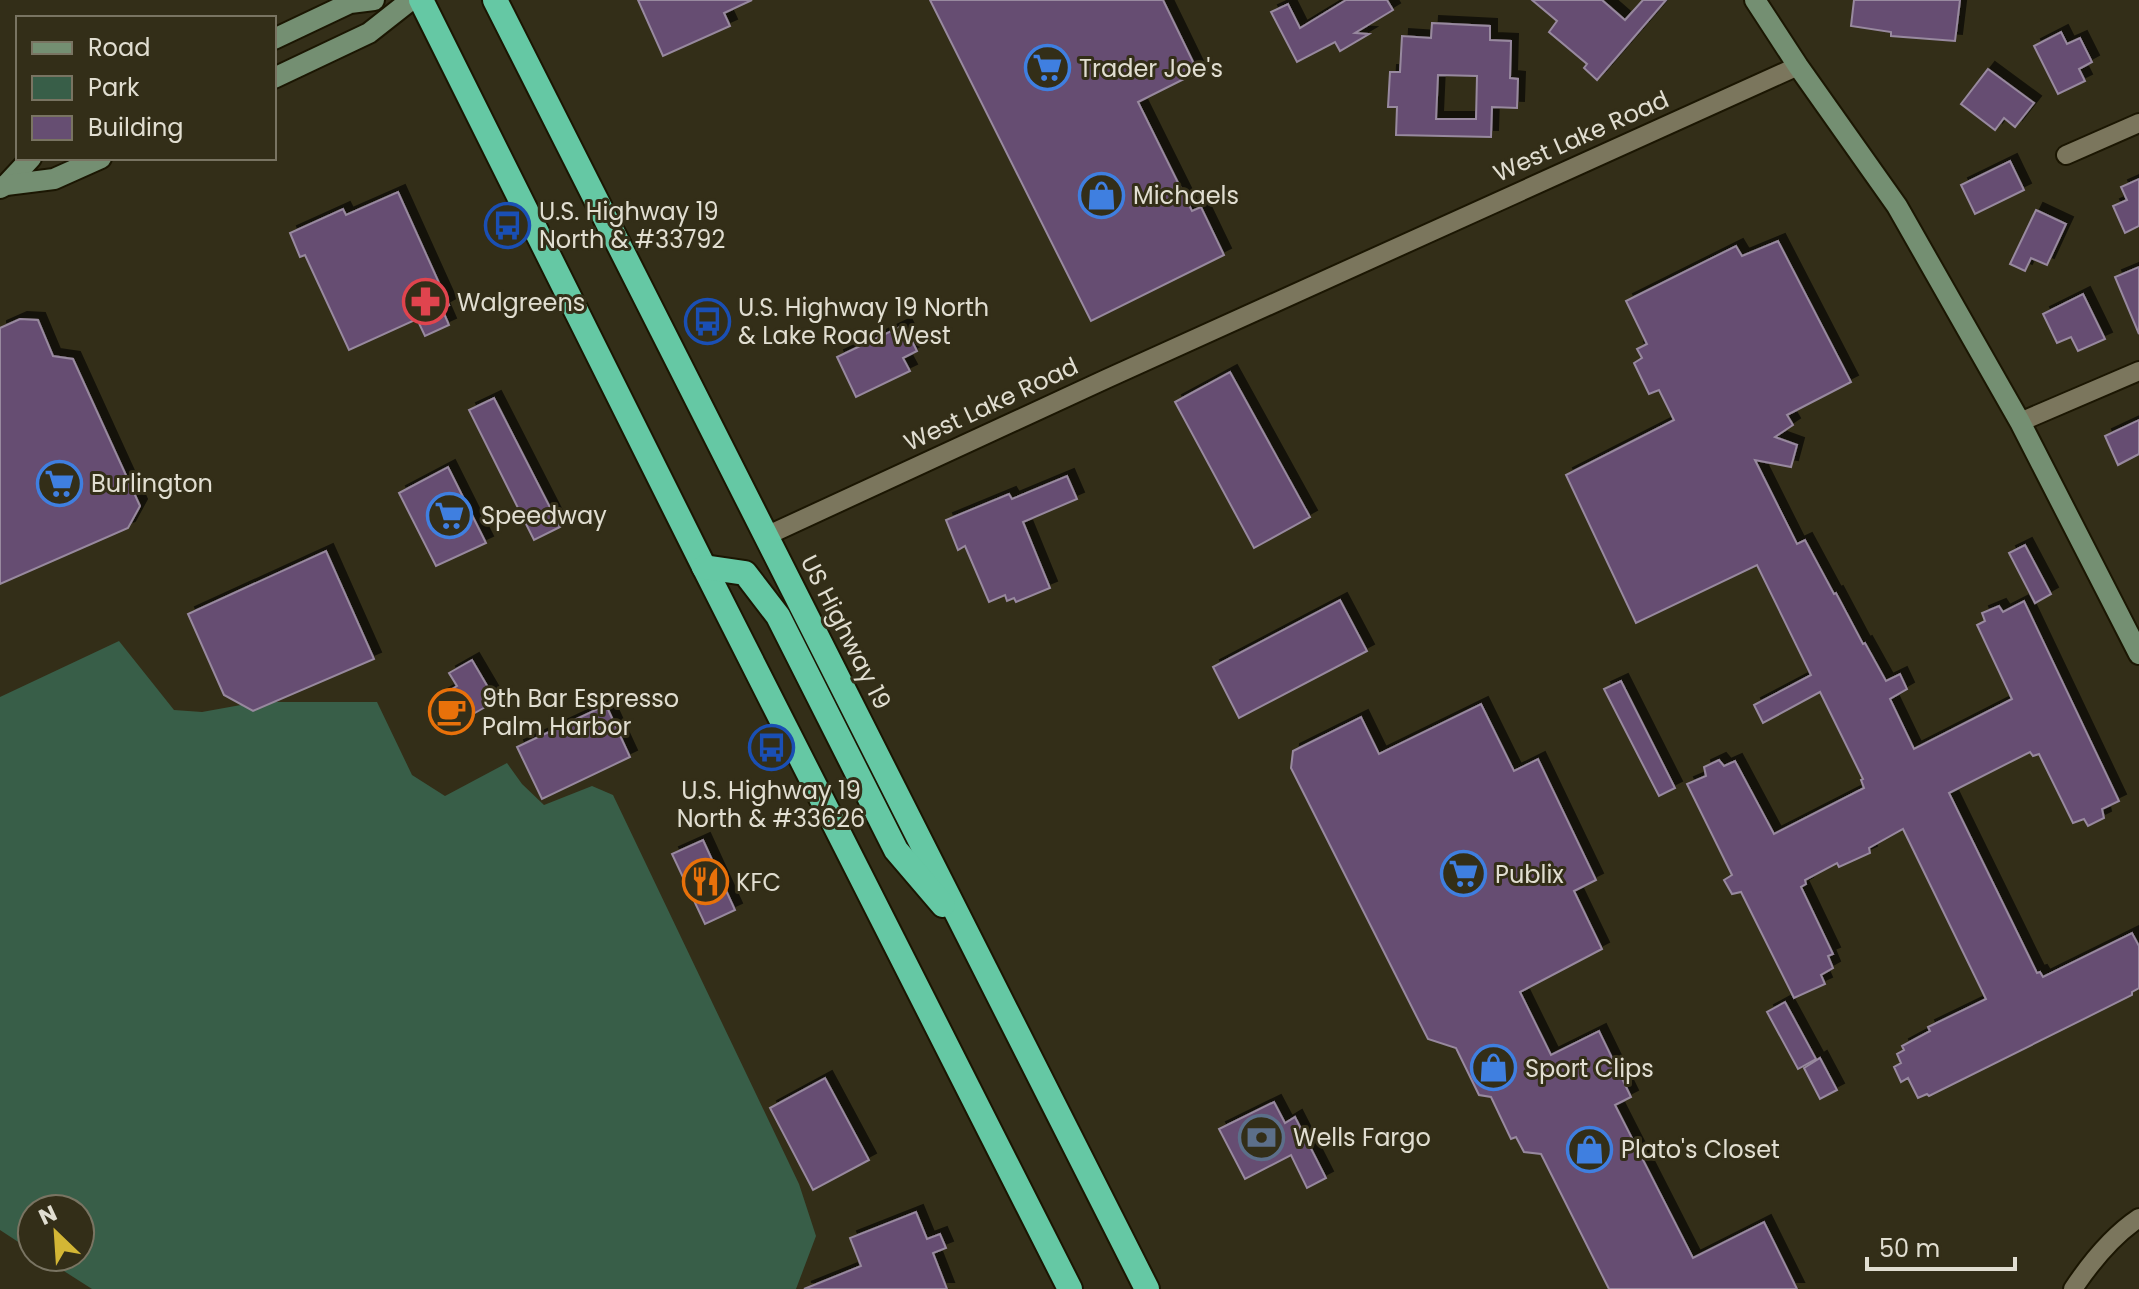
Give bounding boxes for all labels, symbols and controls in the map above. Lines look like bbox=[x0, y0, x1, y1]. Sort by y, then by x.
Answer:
legend bbox=[16, 16, 276, 160]
text: Road bbox=[88, 31, 150, 64]
supermarket icon: Trader Joe's bbox=[1024, 44, 1072, 92]
place label: Trader Joe's bbox=[1079, 52, 1223, 85]
text: Park bbox=[88, 71, 140, 104]
street label: West Lake Road bbox=[1488, 83, 1674, 189]
text: Building bbox=[88, 111, 184, 144]
shop icon: Michaels bbox=[1078, 171, 1126, 219]
place label: Michaels bbox=[1133, 179, 1239, 212]
place label: U.S. Highway 19 North & #33792 bbox=[539, 195, 725, 256]
bus stop icon: U.S. Highway 19 North & #33792 bbox=[484, 201, 532, 249]
pharmacy icon: Walgreens bbox=[402, 278, 450, 326]
place label: Walgreens bbox=[457, 286, 585, 319]
place label: U.S. Highway 19 North & Lake Road West bbox=[738, 291, 989, 352]
bus stop icon: U.S. Highway 19 North & Lake Road West bbox=[683, 297, 731, 345]
street label: West Lake Road bbox=[899, 349, 1083, 459]
supermarket icon: Burlington bbox=[36, 459, 84, 507]
place label: Burlington bbox=[91, 467, 213, 500]
supermarket icon: Speedway bbox=[426, 491, 474, 539]
place label: Speedway bbox=[481, 499, 607, 532]
street label: US Highway 19 bbox=[793, 549, 899, 715]
place label: 9th Bar Espresso Palm Harbor bbox=[482, 682, 679, 743]
cafe icon: 9th Bar Espresso Palm Harbor bbox=[427, 688, 475, 736]
bus stop icon: U.S. Highway 19 North & #33626 bbox=[747, 724, 795, 772]
place label: U.S. Highway 19 North & #33626 bbox=[677, 774, 865, 835]
supermarket icon: Publix bbox=[1440, 850, 1488, 898]
restaurant icon: KFC bbox=[681, 858, 729, 906]
place label: Publix bbox=[1495, 858, 1564, 891]
place label: KFC bbox=[736, 866, 781, 899]
shop icon: Sport Clips bbox=[1470, 1044, 1518, 1092]
place label: Sport Clips bbox=[1525, 1052, 1654, 1085]
bank icon: Wells Fargo bbox=[1238, 1113, 1286, 1161]
place label: Wells Fargo bbox=[1293, 1121, 1431, 1154]
shop icon: Plato's Closet bbox=[1566, 1125, 1614, 1173]
place label: Plato's Closet bbox=[1621, 1133, 1780, 1166]
north arrow bbox=[16, 1193, 96, 1273]
text: N bbox=[34, 1198, 62, 1233]
scale bar bbox=[1867, 1221, 2015, 1271]
text: 50 m bbox=[1879, 1232, 1940, 1265]

